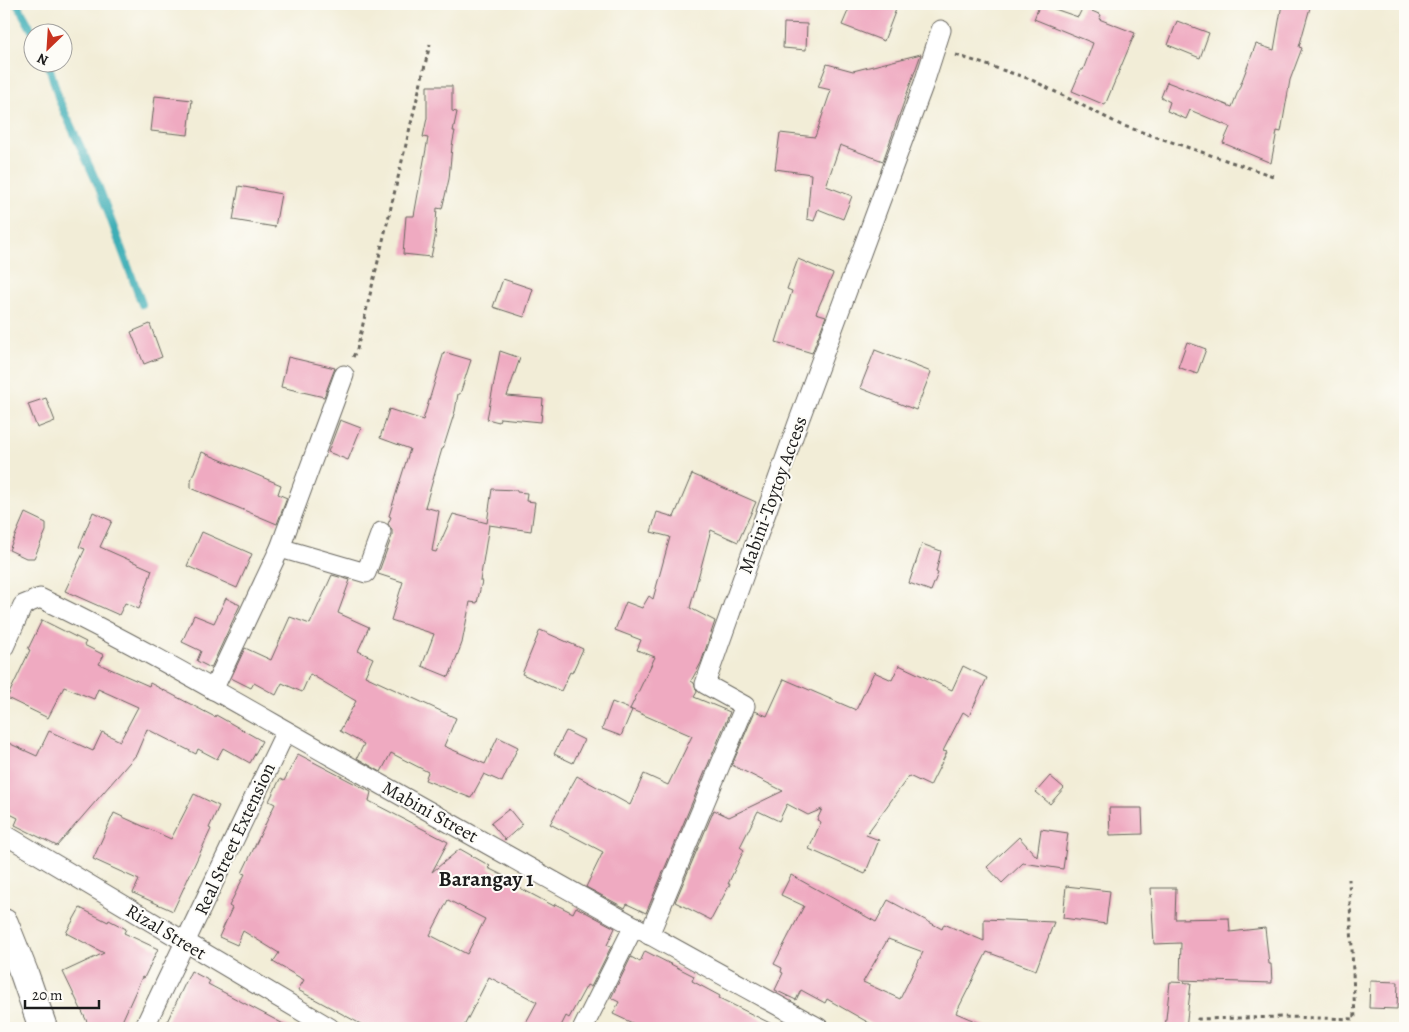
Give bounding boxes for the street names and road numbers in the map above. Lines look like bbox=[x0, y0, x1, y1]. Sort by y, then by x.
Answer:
street label: Mabini-Toytoy Access bbox=[732, 413, 814, 577]
street label: Real Street Extension bbox=[188, 758, 282, 920]
street label: Mabini Street bbox=[377, 775, 483, 849]
street label: Rizal Street bbox=[121, 898, 211, 966]

